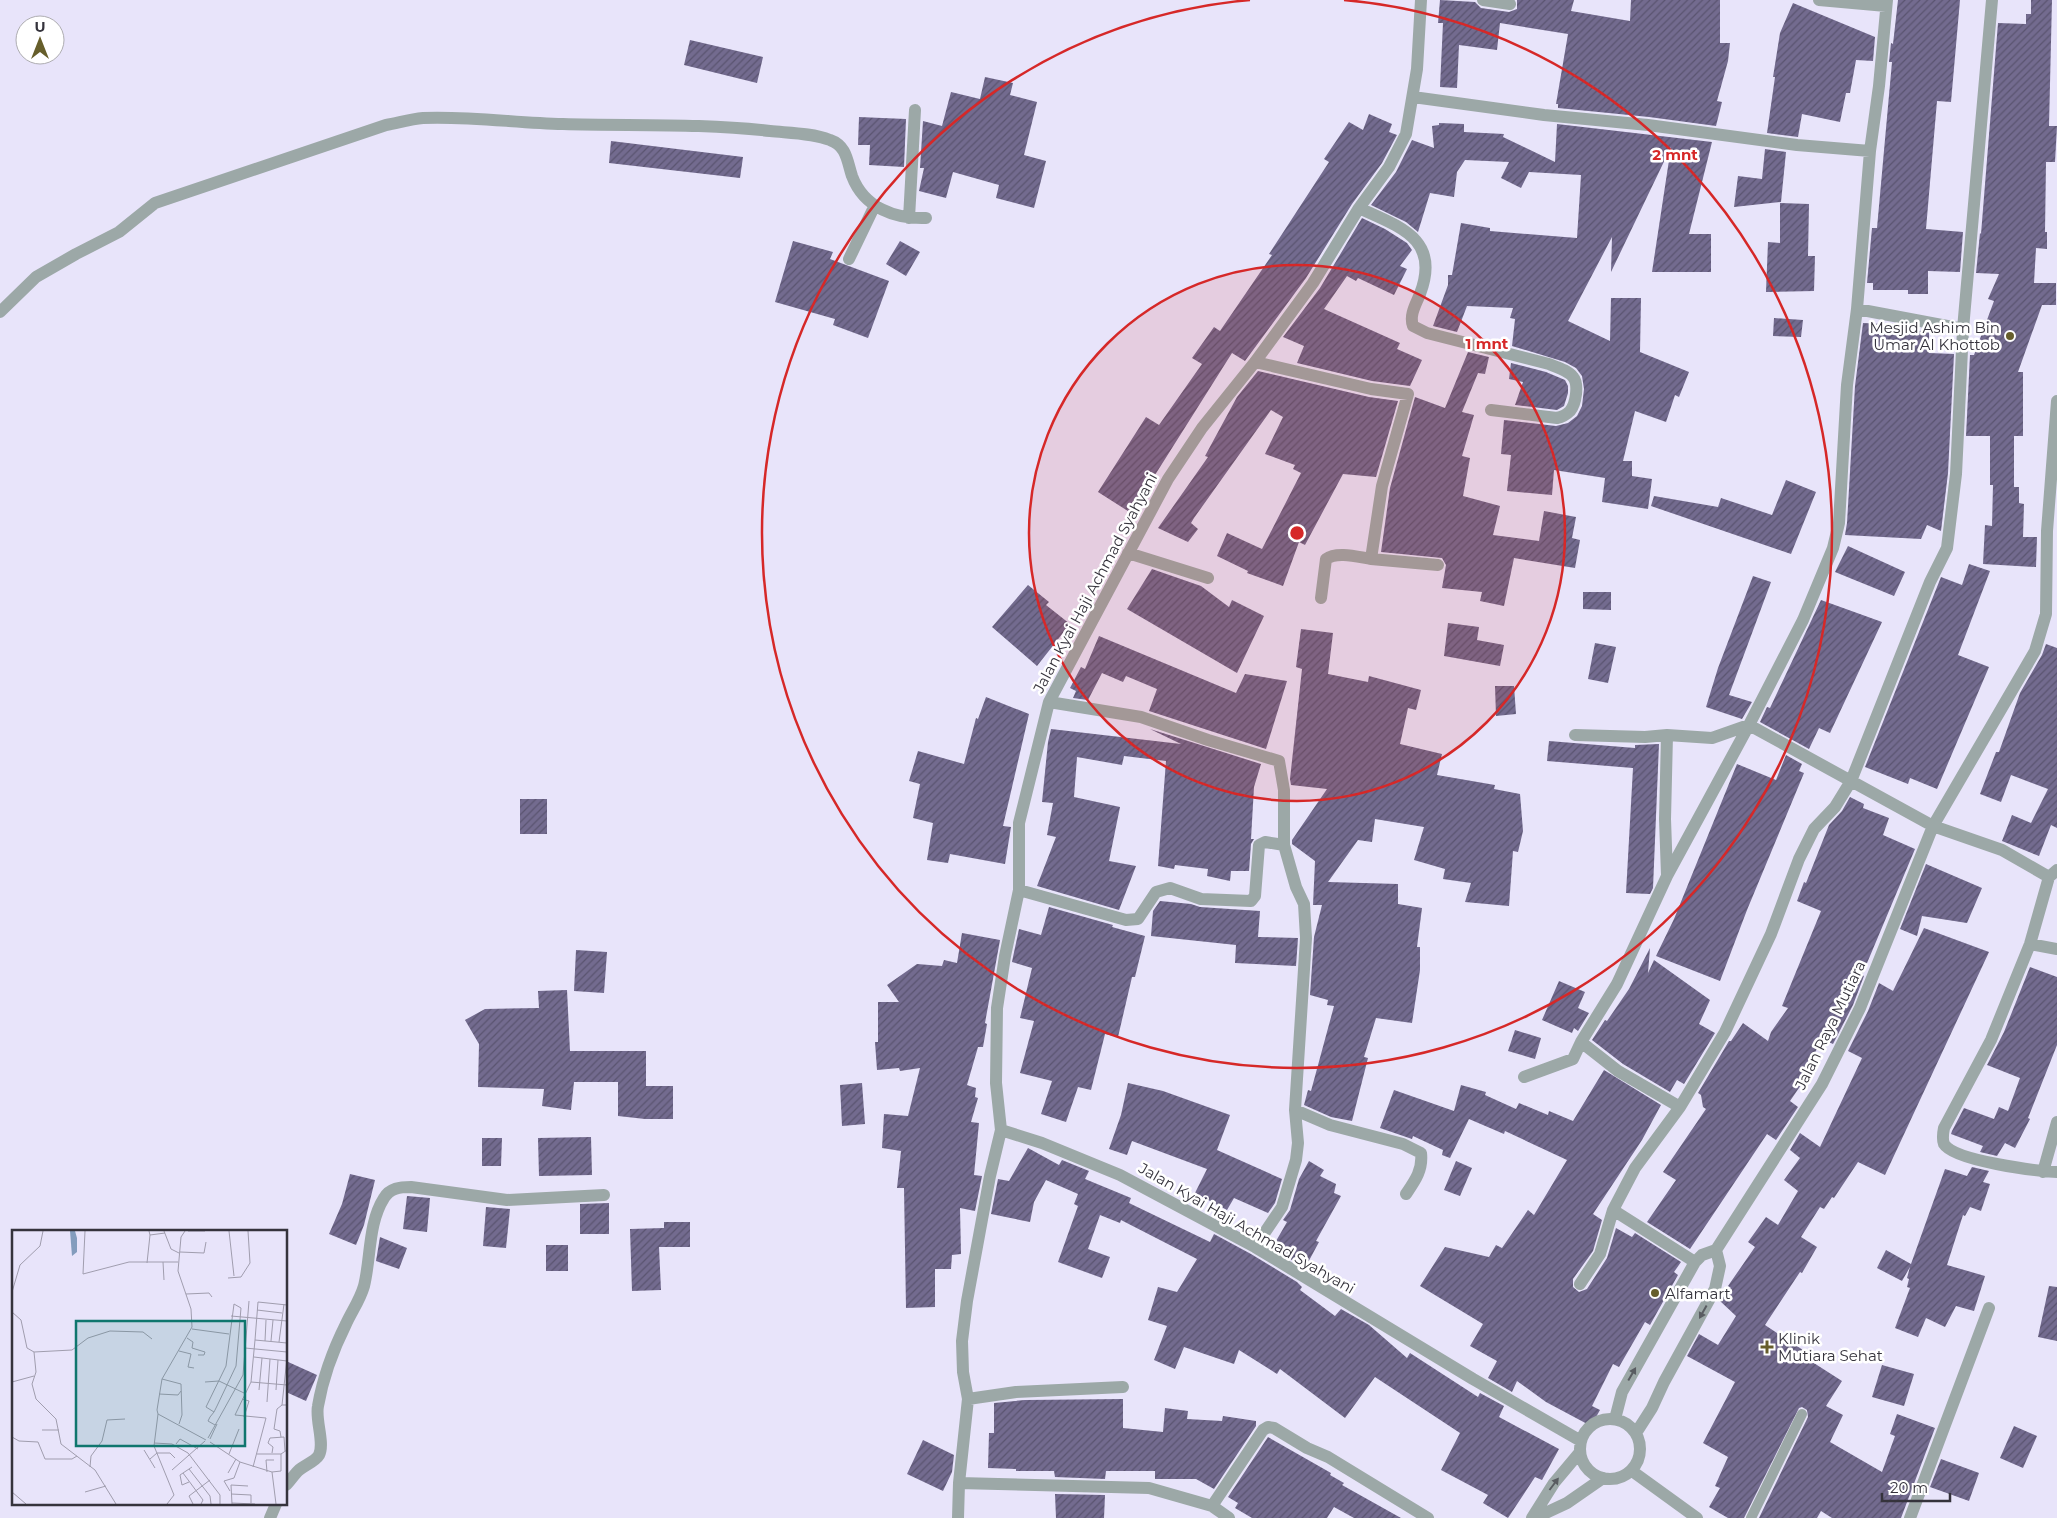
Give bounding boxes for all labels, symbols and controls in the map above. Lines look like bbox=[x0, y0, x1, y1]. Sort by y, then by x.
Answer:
north arrow bbox=[15, 15, 65, 65]
text: U bbox=[34, 18, 46, 36]
text: 2 mnt bbox=[1652, 145, 1698, 164]
place label: Mesjid Ashim Bin Umar Al Khottob bbox=[1870, 318, 2000, 354]
marker: Mesjid Ashim Bin Umar Al Khottob bbox=[2004, 330, 2016, 342]
text: 1 mnt bbox=[1466, 334, 1509, 353]
street label: Jalan Kyai Haji Achmad Syahyani bbox=[1028, 470, 1161, 697]
centre of rings bbox=[1288, 524, 1306, 542]
street label: Jalan Raya Mutiara bbox=[1790, 958, 1869, 1093]
street label: Jalan Kyai Haji Achmad Syahyani bbox=[1135, 1158, 1358, 1298]
inset map bbox=[12, 1230, 288, 1506]
place label: Alfamart bbox=[1665, 1284, 1731, 1303]
marker: Alfamart bbox=[1649, 1287, 1661, 1299]
one-way arrow bbox=[1698, 1306, 1707, 1319]
place label: Klinik Mutiara Sehat bbox=[1778, 1329, 1883, 1365]
marker: Klinik Mutiara Sehat bbox=[1760, 1340, 1774, 1354]
one-way arrow bbox=[1628, 1367, 1636, 1382]
scale bar bbox=[1882, 1470, 1950, 1502]
one-way arrow bbox=[1549, 1478, 1560, 1491]
text: 20 m bbox=[1890, 1478, 1928, 1497]

